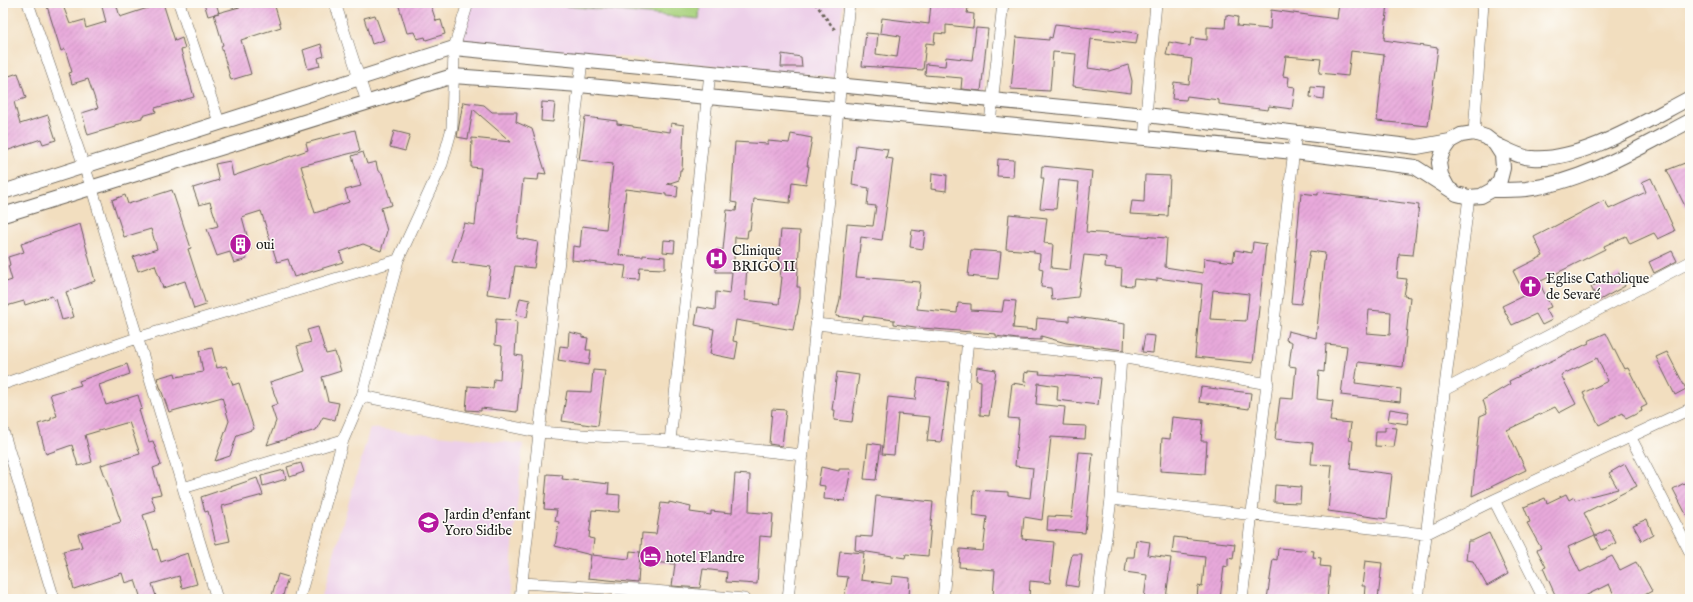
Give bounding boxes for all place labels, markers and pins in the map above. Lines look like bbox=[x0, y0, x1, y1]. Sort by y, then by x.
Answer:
building icon: oui bbox=[227, 231, 253, 257]
place label: oui bbox=[256, 236, 275, 254]
place label: Clinique BRIGO II bbox=[732, 242, 795, 276]
hospital icon: Clinique BRIGO II bbox=[704, 245, 730, 271]
place label: Eglise Catholique de Sevaré bbox=[1546, 270, 1650, 304]
church icon: Eglise Catholique de Sevaré bbox=[1518, 273, 1544, 299]
place label: Jardin d'enfant Yoro Sidibe bbox=[442, 506, 531, 540]
school or university icon: Jardin d'enfant Yoro Sidibe bbox=[416, 509, 442, 535]
hotel icon: hotel Flandre bbox=[637, 544, 663, 570]
place label: hotel Flandre bbox=[666, 549, 745, 567]

